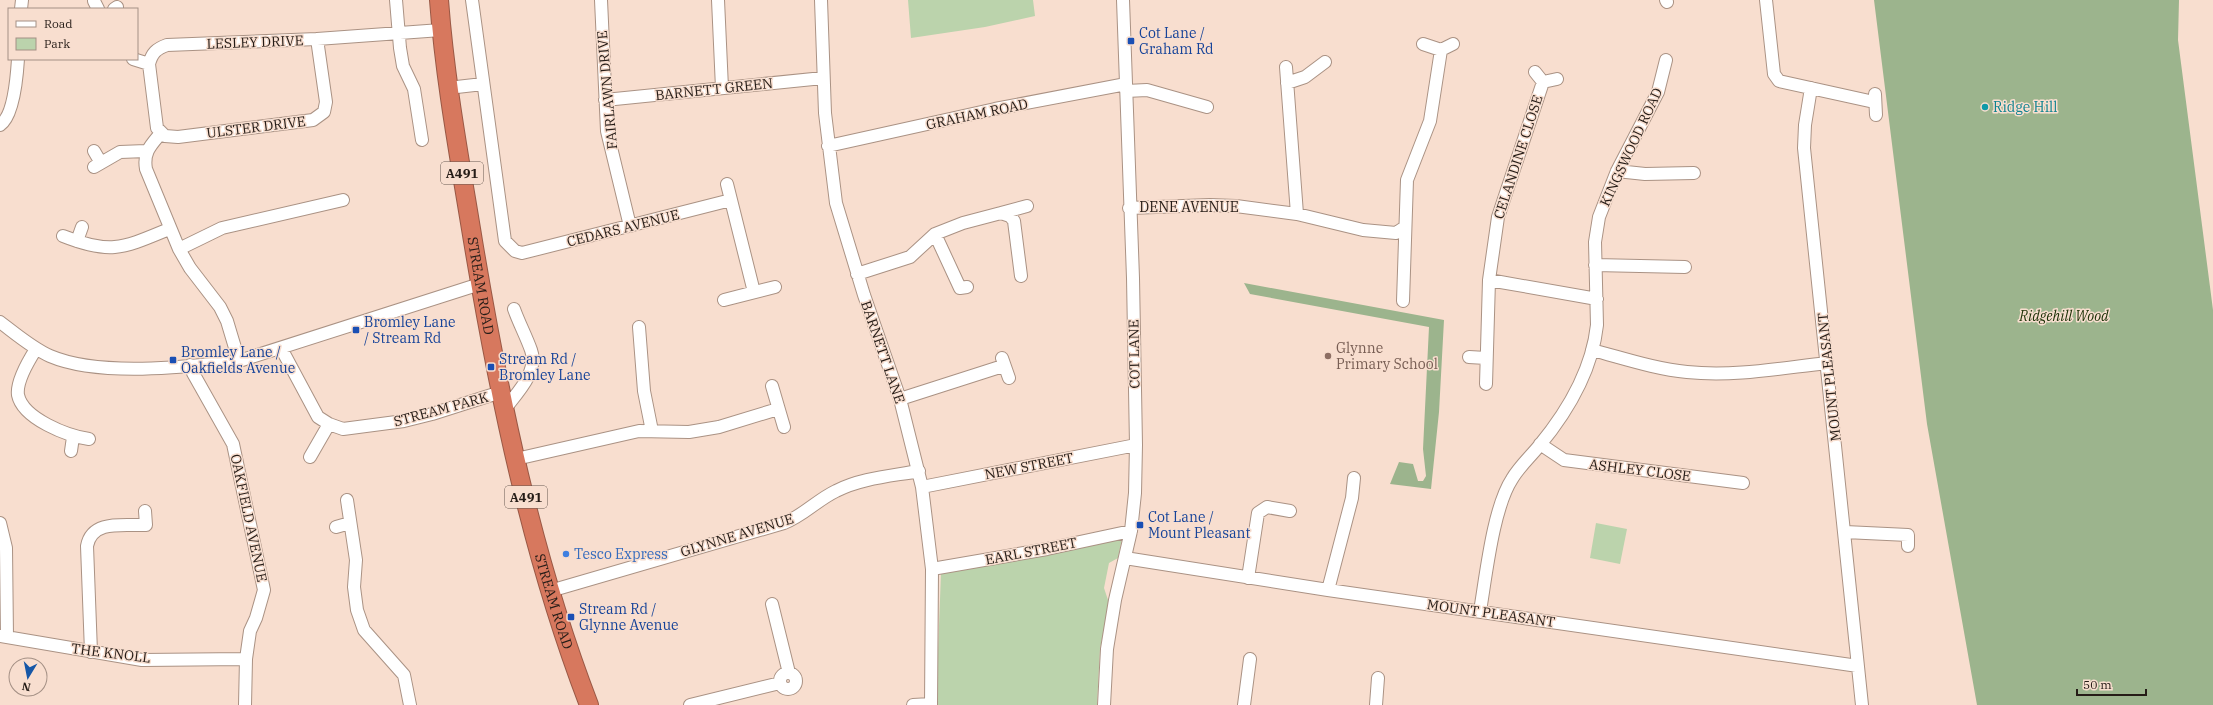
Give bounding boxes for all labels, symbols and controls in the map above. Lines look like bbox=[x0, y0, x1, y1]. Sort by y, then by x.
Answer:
legend bbox=[8, 8, 138, 60]
text: Road bbox=[44, 16, 73, 31]
place label: Cot Lane / Graham Rd bbox=[1139, 24, 1214, 58]
street label: FAIRLAWN DRIVE bbox=[593, 30, 621, 150]
street label: LESLEY DRIVE bbox=[206, 31, 304, 53]
text: Park bbox=[44, 36, 70, 51]
marker: Cot Lane / Graham Rd bbox=[1126, 36, 1136, 46]
street label: BARNETT GREEN bbox=[654, 74, 774, 104]
street label: KINGSWOOD ROAD bbox=[1596, 85, 1666, 209]
street label: CELANDINE CLOSE bbox=[1489, 93, 1547, 221]
street label: GRAHAM ROAD bbox=[924, 94, 1030, 134]
place label: Ridge Hill bbox=[1993, 98, 2057, 116]
marker: Ridge Hill bbox=[1980, 102, 1990, 112]
street label: ULSTER DRIVE bbox=[205, 112, 307, 142]
road number: A491 bbox=[441, 162, 483, 184]
street label: DENE AVENUE bbox=[1139, 198, 1239, 216]
street label: CEDARS AVENUE bbox=[565, 205, 681, 251]
street label: STREAM ROAD bbox=[463, 236, 498, 336]
street label: BARNETT LANE bbox=[857, 298, 909, 406]
park label: Ridgehill Wood bbox=[2018, 307, 2109, 325]
street label: MOUNT PLEASANT bbox=[1813, 312, 1845, 442]
place label: Bromley Lane / Stream Rd bbox=[364, 313, 456, 347]
street label: COT LANE bbox=[1124, 319, 1144, 389]
marker: Bromley Lane / Stream Rd bbox=[351, 325, 361, 335]
place label: Glynne Primary School bbox=[1336, 339, 1438, 373]
place label: Bromley Lane / Oakfields Avenue bbox=[181, 343, 295, 377]
place label: Stream Rd / Bromley Lane bbox=[499, 350, 591, 384]
marker: Glynne Primary School bbox=[1323, 351, 1333, 361]
marker: Bromley Lane / Oakfields Avenue bbox=[168, 355, 178, 365]
marker: Stream Rd / Bromley Lane bbox=[486, 362, 496, 372]
street label: STREAM PARK bbox=[392, 388, 491, 430]
street label: NEW STREET bbox=[983, 449, 1075, 483]
street label: OAKFIELD AVENUE bbox=[227, 452, 271, 584]
street label: ASHLEY CLOSE bbox=[1588, 455, 1692, 485]
road number: A491 bbox=[505, 486, 547, 508]
place label: Cot Lane / Mount Pleasant bbox=[1148, 508, 1251, 542]
street label: GLYNNE AVENUE bbox=[678, 509, 796, 561]
marker: Cot Lane / Mount Pleasant bbox=[1135, 520, 1145, 530]
street label: EARL STREET bbox=[984, 533, 1078, 569]
place label: Tesco Express bbox=[574, 545, 668, 563]
marker: Tesco Express bbox=[561, 549, 571, 559]
street label: STREAM ROAD bbox=[531, 551, 577, 652]
street label: MOUNT PLEASANT bbox=[1426, 595, 1556, 631]
place label: Stream Rd / Glynne Avenue bbox=[579, 600, 679, 634]
marker: Stream Rd / Glynne Avenue bbox=[566, 612, 576, 622]
street label: THE KNOLL bbox=[70, 639, 152, 667]
north arrow bbox=[8, 657, 48, 697]
scale bar bbox=[2077, 671, 2146, 697]
text: 50 m bbox=[2083, 677, 2112, 692]
text: N bbox=[20, 679, 32, 694]

